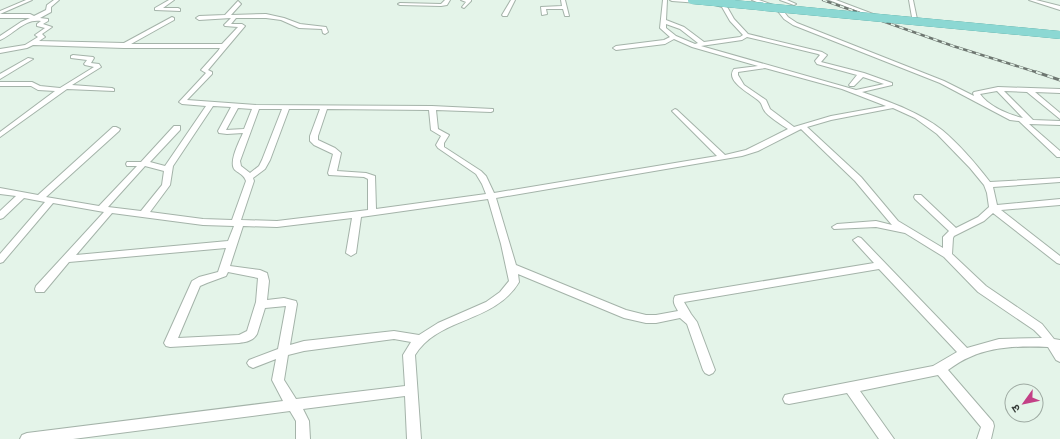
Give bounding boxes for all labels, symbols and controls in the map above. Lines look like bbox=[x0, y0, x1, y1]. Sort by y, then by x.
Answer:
north arrow bbox=[1004, 383, 1044, 423]
text: उ bbox=[1009, 401, 1023, 414]

